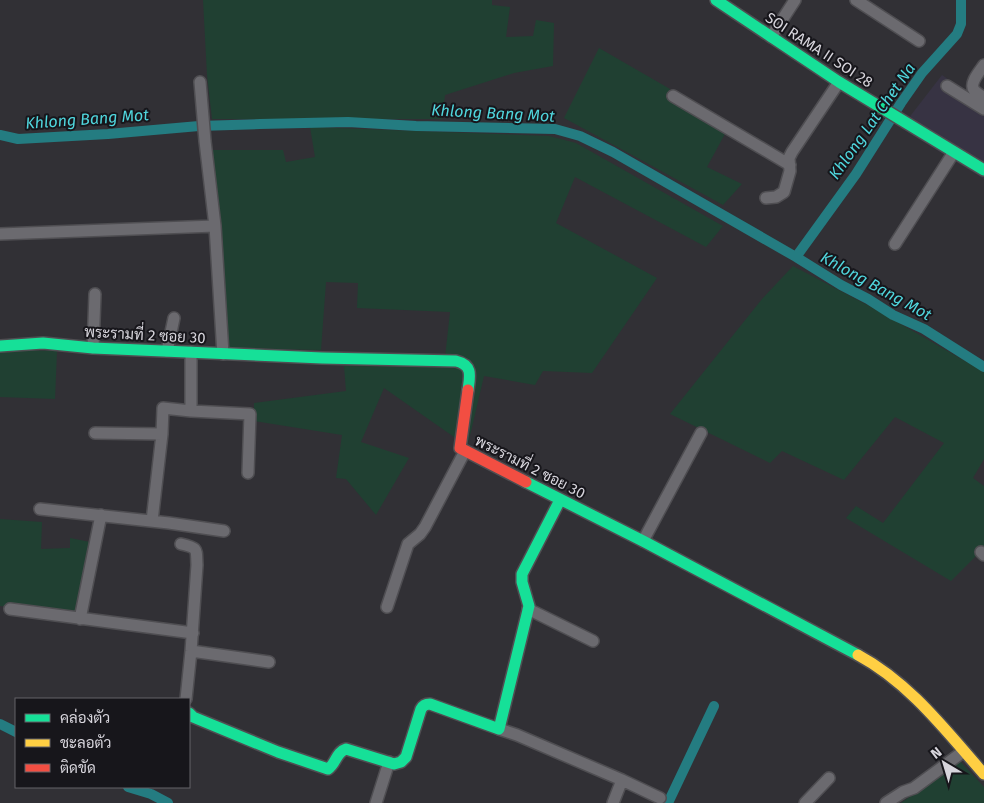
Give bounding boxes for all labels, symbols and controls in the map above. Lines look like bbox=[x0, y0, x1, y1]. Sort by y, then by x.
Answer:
street label: SOI RAMA II SOI 28 bbox=[762, 9, 876, 91]
water label: Khlong Lat Chet Na bbox=[825, 59, 919, 183]
water label: Khlong Bang Mot bbox=[431, 100, 556, 126]
water label: Khlong Bang Mot bbox=[25, 105, 150, 133]
water label: Khlong Bang Mot bbox=[817, 248, 935, 324]
street label: พระรามที่ 2 ซอย 30 bbox=[84, 317, 206, 347]
street label: พระรามที่ 2 ซอย 30 bbox=[472, 426, 591, 503]
legend bbox=[15, 698, 190, 788]
text: คล่องตัว bbox=[60, 708, 110, 727]
text: ชะลอตัว bbox=[60, 734, 111, 752]
north arrow bbox=[919, 738, 969, 788]
text: N bbox=[927, 744, 945, 763]
text: ติดขัด bbox=[60, 759, 96, 777]

